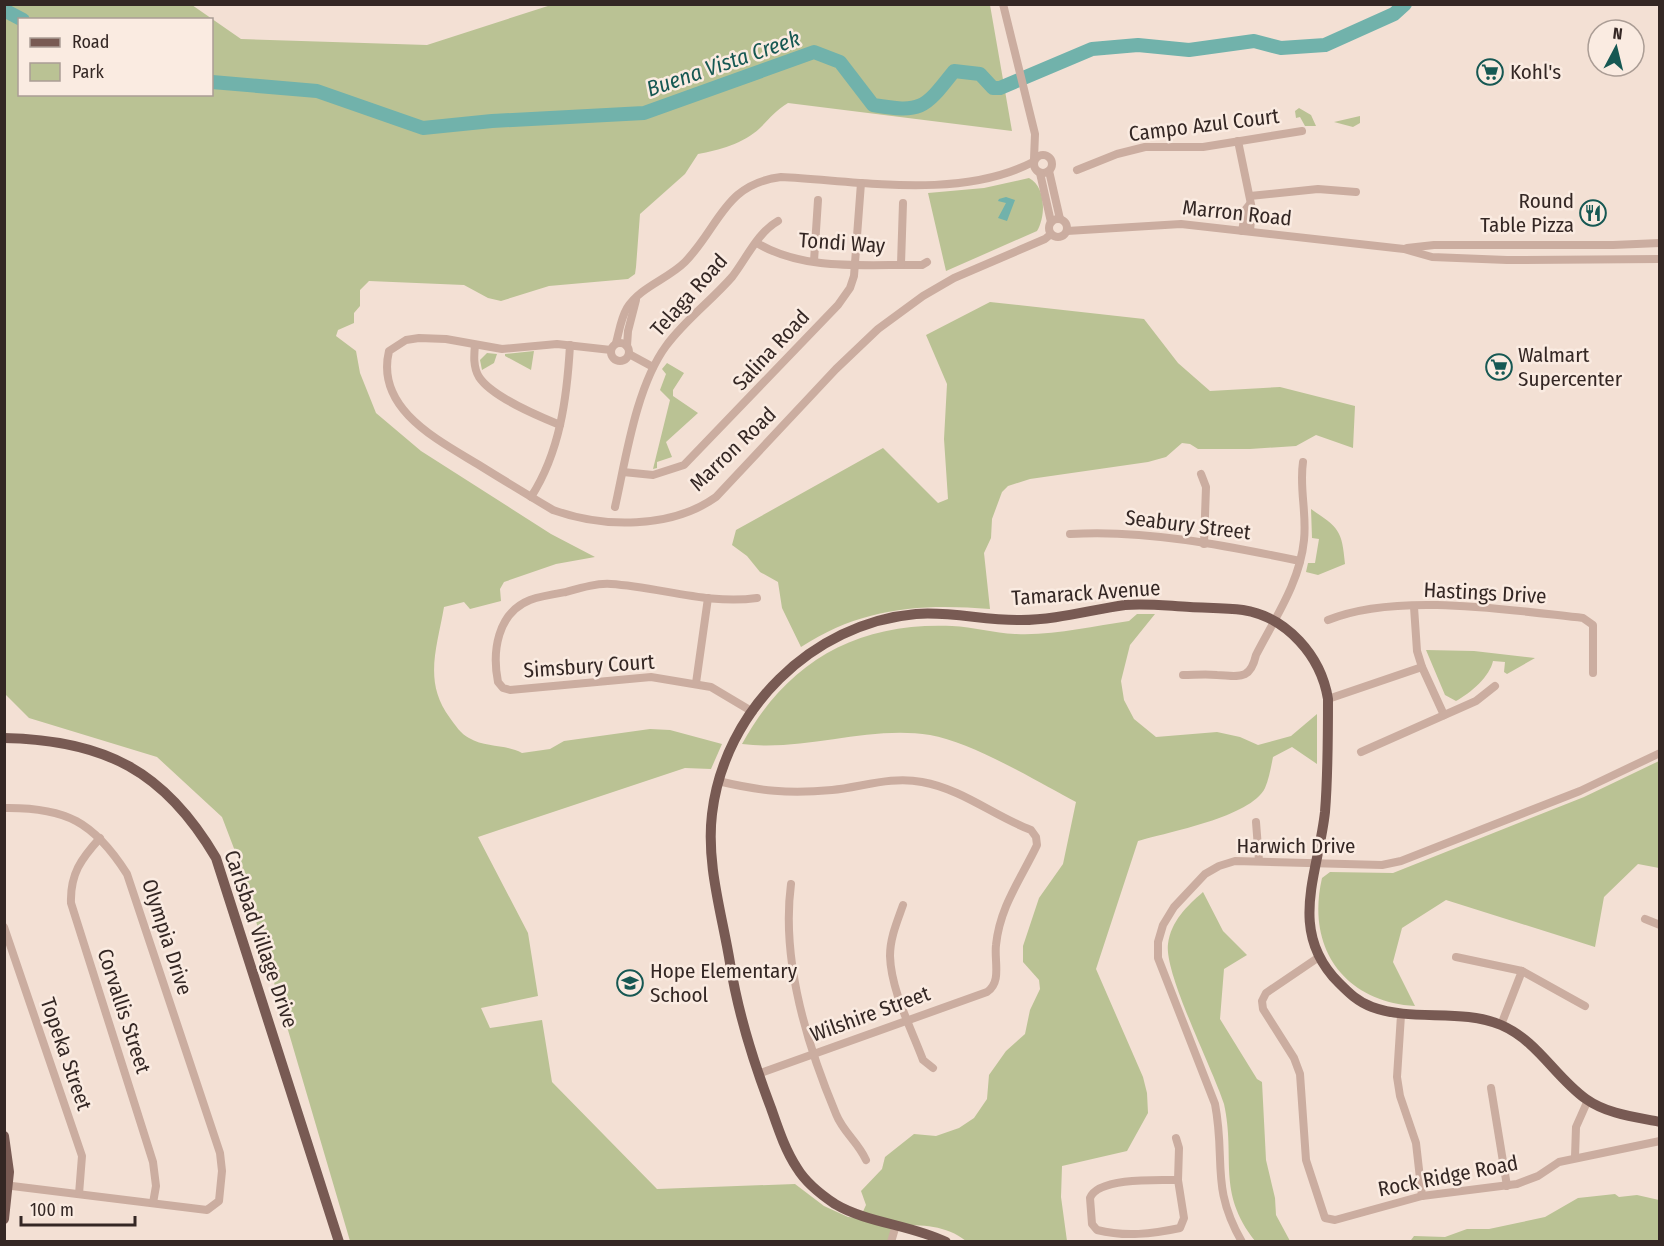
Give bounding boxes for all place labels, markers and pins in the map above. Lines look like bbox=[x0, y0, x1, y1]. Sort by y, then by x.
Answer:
supermarket icon: Kohl's bbox=[1475, 57, 1505, 87]
place label: Kohl's bbox=[1510, 59, 1561, 85]
place label: Round Table Pizza bbox=[1480, 188, 1574, 238]
restaurant icon: Round Table Pizza bbox=[1578, 198, 1608, 228]
place label: Walmart Supercenter bbox=[1518, 342, 1623, 392]
supermarket icon: Walmart Supercenter bbox=[1484, 352, 1514, 382]
place label: Hope Elementary School bbox=[650, 958, 798, 1008]
school or university icon: Hope Elementary School bbox=[615, 968, 645, 998]

